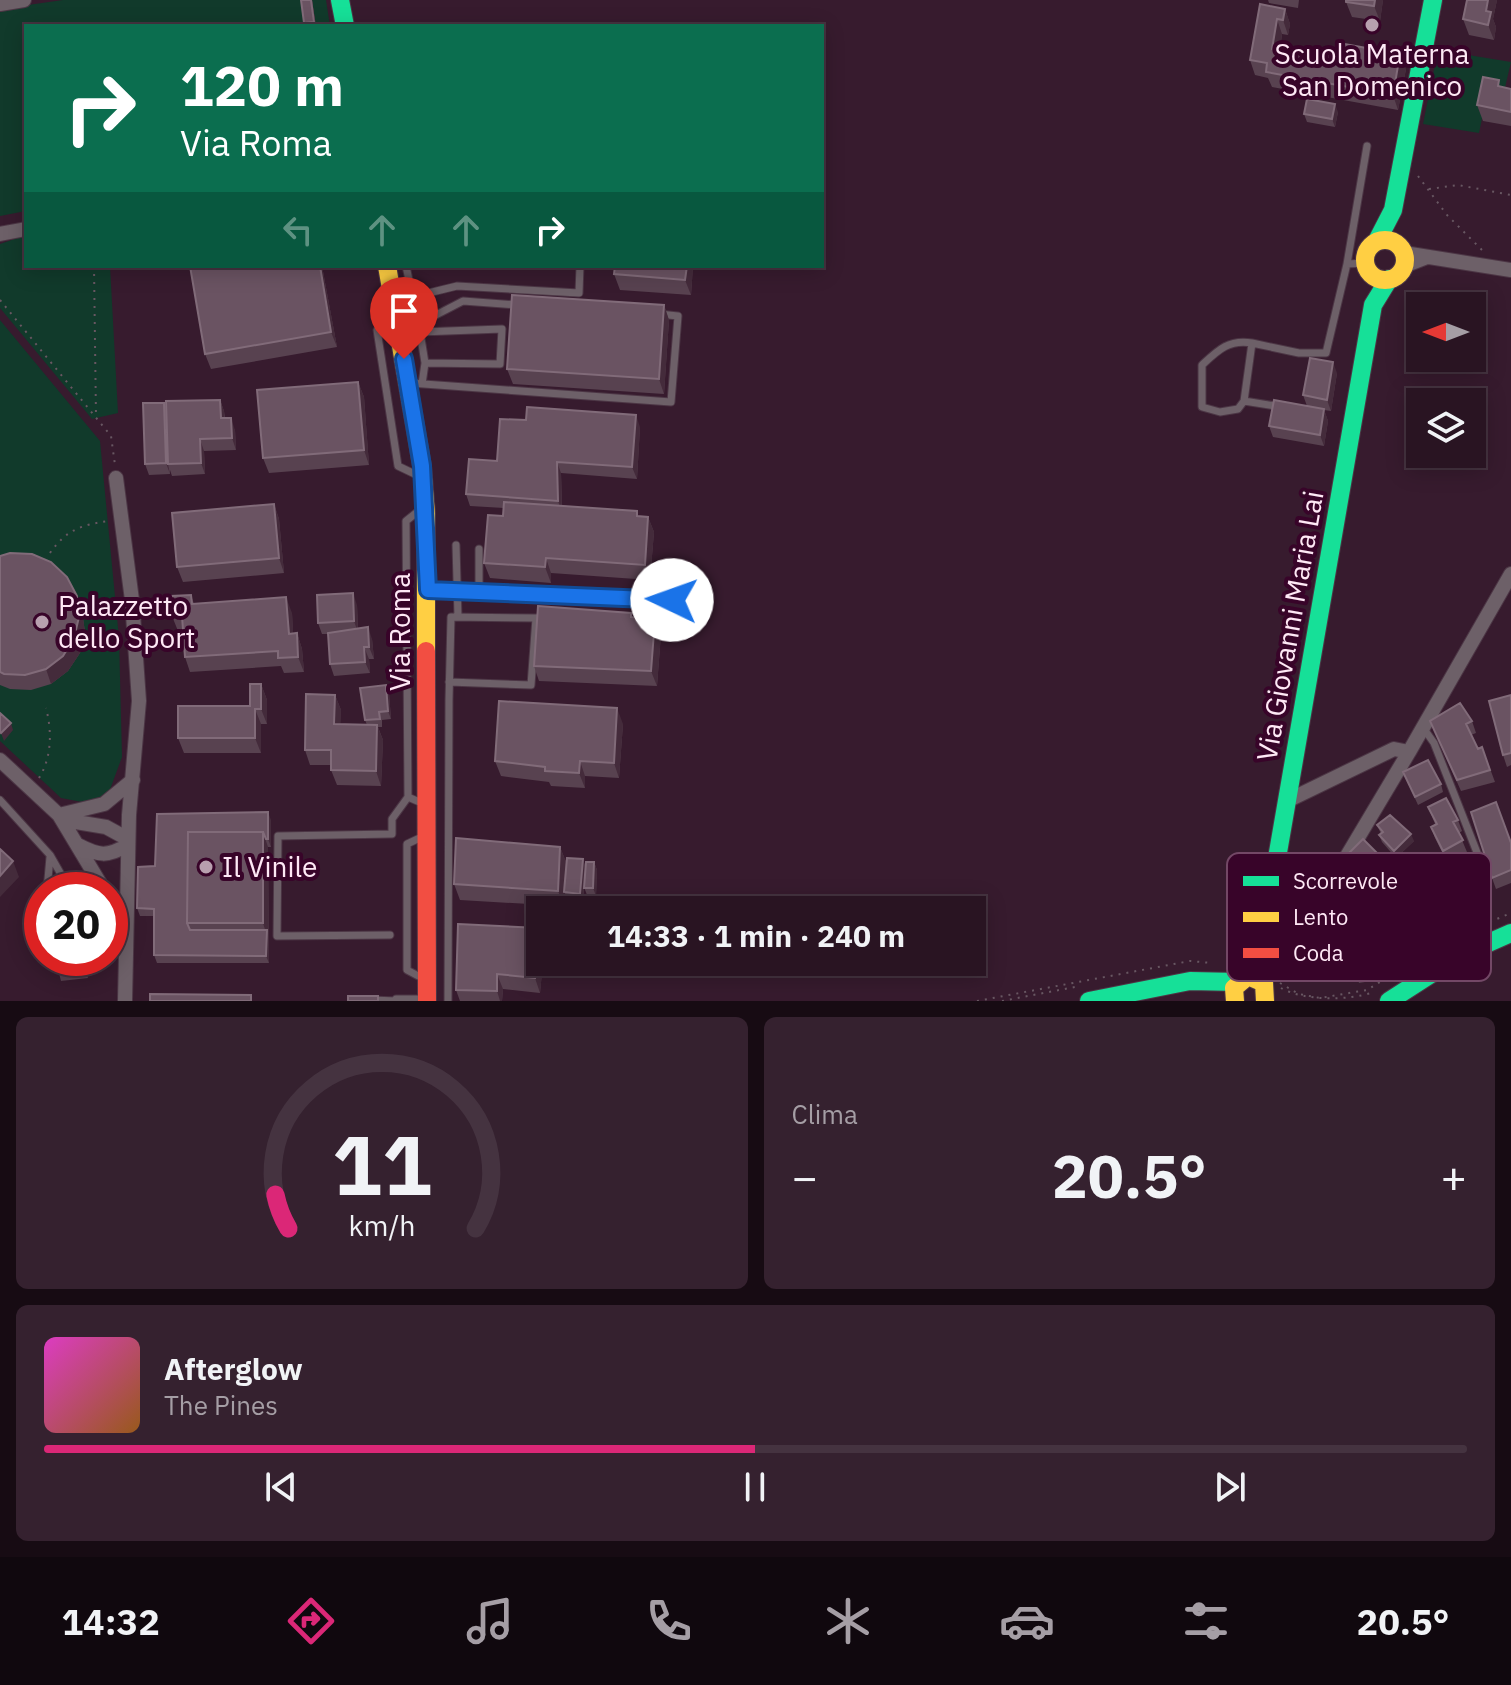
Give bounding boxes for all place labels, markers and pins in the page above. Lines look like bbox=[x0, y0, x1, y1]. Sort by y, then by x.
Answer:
marker: Scuola Materna San Domenico bbox=[1363, 16, 1381, 34]
place label: Scuola Materna San Domenico bbox=[1274, 35, 1470, 104]
pin bbox=[370, 277, 438, 359]
place label: Palazzetto dello Sport bbox=[58, 587, 195, 656]
marker: Palazzetto dello Sport bbox=[33, 613, 51, 631]
place label: Il Vinile bbox=[222, 848, 317, 885]
marker: Il Vinile bbox=[197, 858, 215, 876]

